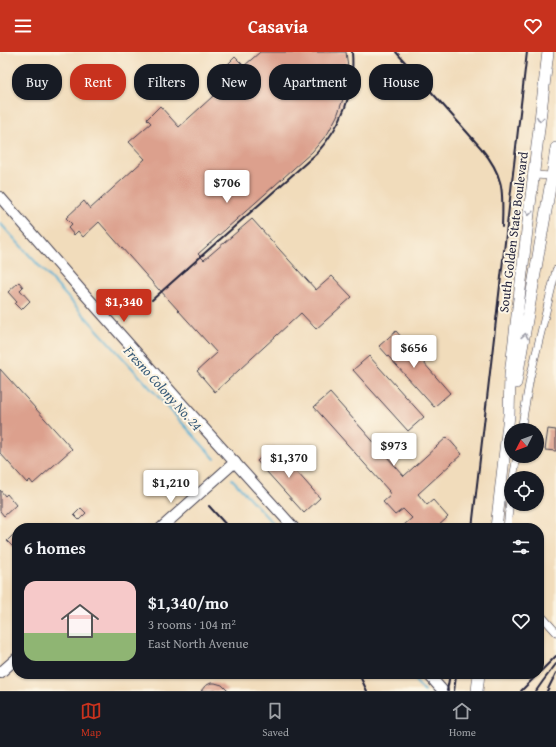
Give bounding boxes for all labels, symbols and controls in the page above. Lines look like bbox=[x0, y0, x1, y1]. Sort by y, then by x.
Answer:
text: Casavia bbox=[248, 13, 308, 40]
icon: menu bbox=[12, 15, 34, 37]
icon: heart bbox=[522, 15, 544, 37]
chip: Buy bbox=[12, 64, 62, 100]
chip: Rent bbox=[70, 64, 126, 100]
chip: Filters bbox=[134, 64, 199, 100]
chip: New bbox=[207, 64, 261, 100]
chip: Apartment bbox=[269, 64, 361, 100]
chip: House bbox=[369, 64, 433, 100]
one-way arrow bbox=[536, 116, 545, 122]
street label: South Golden State Boulevard bbox=[494, 151, 533, 314]
pin: $706 bbox=[203, 170, 251, 204]
text: $706 bbox=[214, 173, 240, 192]
one-way arrow bbox=[525, 210, 534, 216]
pin: $1,340 bbox=[91, 289, 157, 323]
text: $1,340 bbox=[105, 292, 143, 311]
one-way arrow bbox=[520, 333, 529, 339]
pin: $656 bbox=[390, 335, 438, 369]
text: $656 bbox=[401, 338, 427, 357]
water label: Fresno Colony No. 24 bbox=[119, 340, 207, 435]
north arrow bbox=[504, 423, 544, 463]
map controls bbox=[504, 423, 544, 511]
pin: $973 bbox=[370, 433, 418, 467]
text: $973 bbox=[381, 436, 407, 455]
pin: $1,370 bbox=[256, 445, 322, 479]
text: $1,370 bbox=[270, 448, 308, 467]
pin: $1,210 bbox=[138, 470, 204, 504]
button: locate bbox=[504, 471, 544, 511]
text: $1,210 bbox=[152, 473, 190, 492]
text: 6 homes bbox=[24, 535, 86, 560]
icon: filters bbox=[510, 536, 532, 558]
text: $1,340/mo bbox=[148, 590, 229, 615]
icon: home bbox=[56, 597, 104, 645]
icon: heart bbox=[510, 610, 532, 632]
text: 3 rooms · 104 m² bbox=[148, 615, 236, 634]
text: East North Avenue bbox=[148, 634, 249, 653]
tab: Map bbox=[80, 700, 102, 740]
tab: Saved bbox=[262, 700, 289, 740]
tab: Home bbox=[449, 700, 476, 740]

